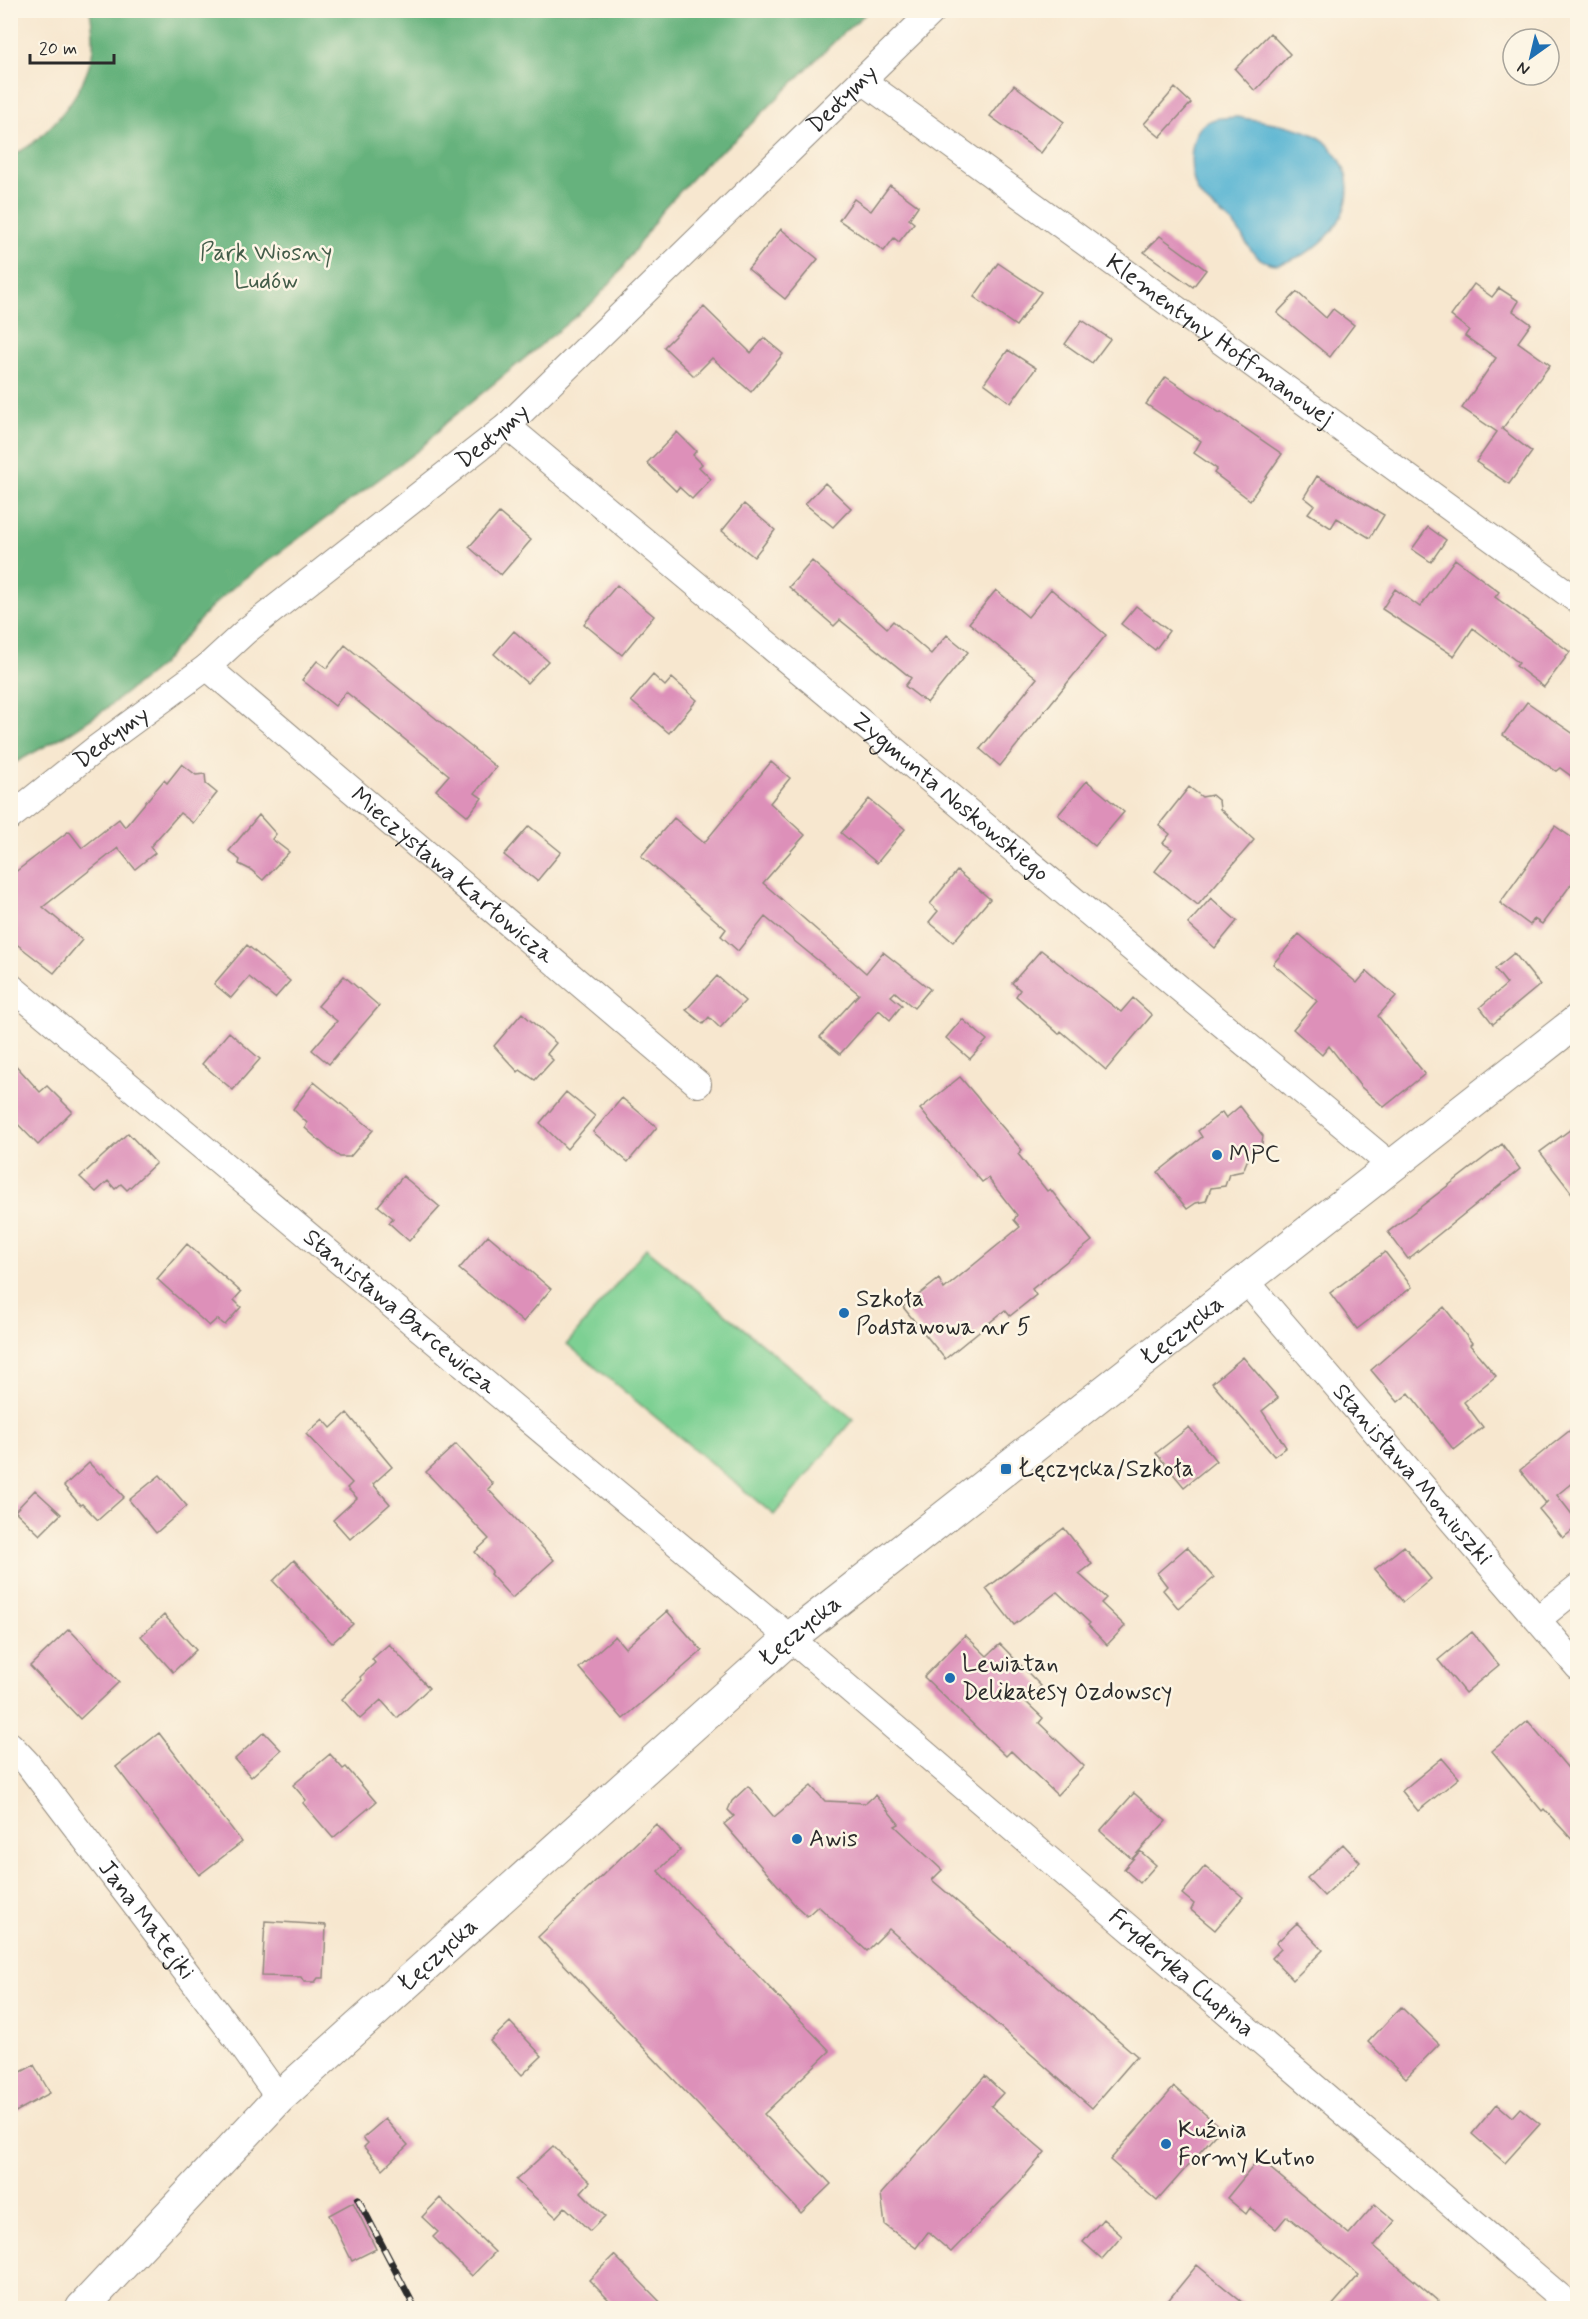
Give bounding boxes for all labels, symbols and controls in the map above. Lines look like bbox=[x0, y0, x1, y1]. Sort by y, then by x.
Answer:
scale bar bbox=[30, 27, 114, 65]
north arrow bbox=[1501, 27, 1561, 87]
text: 20 m bbox=[39, 37, 77, 61]
text: N bbox=[1513, 57, 1534, 80]
street label: Deotymy bbox=[801, 58, 884, 140]
park label: Park Wiosny Ludów bbox=[200, 238, 332, 297]
street label: Klementyny Hoffmanowej bbox=[1100, 247, 1340, 434]
street label: Deotymy bbox=[449, 397, 536, 476]
street label: Deotymy bbox=[67, 699, 155, 776]
street label: Zygmunta Noskowskiego bbox=[845, 705, 1056, 889]
street label: Mieczysława Karłowicza bbox=[344, 780, 561, 971]
place label: MPC bbox=[1229, 1140, 1280, 1171]
marker: MPC bbox=[1210, 1148, 1224, 1162]
street label: Stanisława Barcewicza bbox=[297, 1222, 503, 1402]
place label: Szkoła Podstawowa nr 5 bbox=[856, 1284, 1031, 1343]
street label: Łęczycka bbox=[1134, 1288, 1230, 1373]
marker: Szkoła Podstawowa nr 5 bbox=[837, 1306, 851, 1320]
street label: Stanisława Moniuszki bbox=[1325, 1377, 1499, 1572]
place label: Łęczycka/Szkoła bbox=[1018, 1454, 1194, 1485]
marker: Łęczycka/Szkoła bbox=[999, 1462, 1013, 1476]
street label: Łęczycka bbox=[753, 1588, 848, 1674]
place label: Lewiatan Delikatesy Ozdowscy bbox=[962, 1649, 1172, 1708]
marker: Lewiatan Delikatesy Ozdowscy bbox=[943, 1671, 957, 1685]
place label: Awis bbox=[809, 1824, 858, 1855]
marker: Awis bbox=[790, 1832, 804, 1846]
street label: Jana Matejki bbox=[91, 1854, 202, 1986]
street label: Fryderyka Chopina bbox=[1102, 1902, 1261, 2044]
street label: Łęczycka bbox=[392, 1911, 485, 1999]
place label: Kuźnia Formy Kutno bbox=[1178, 2115, 1315, 2174]
marker: Kuźnia Formy Kutno bbox=[1159, 2137, 1173, 2151]

